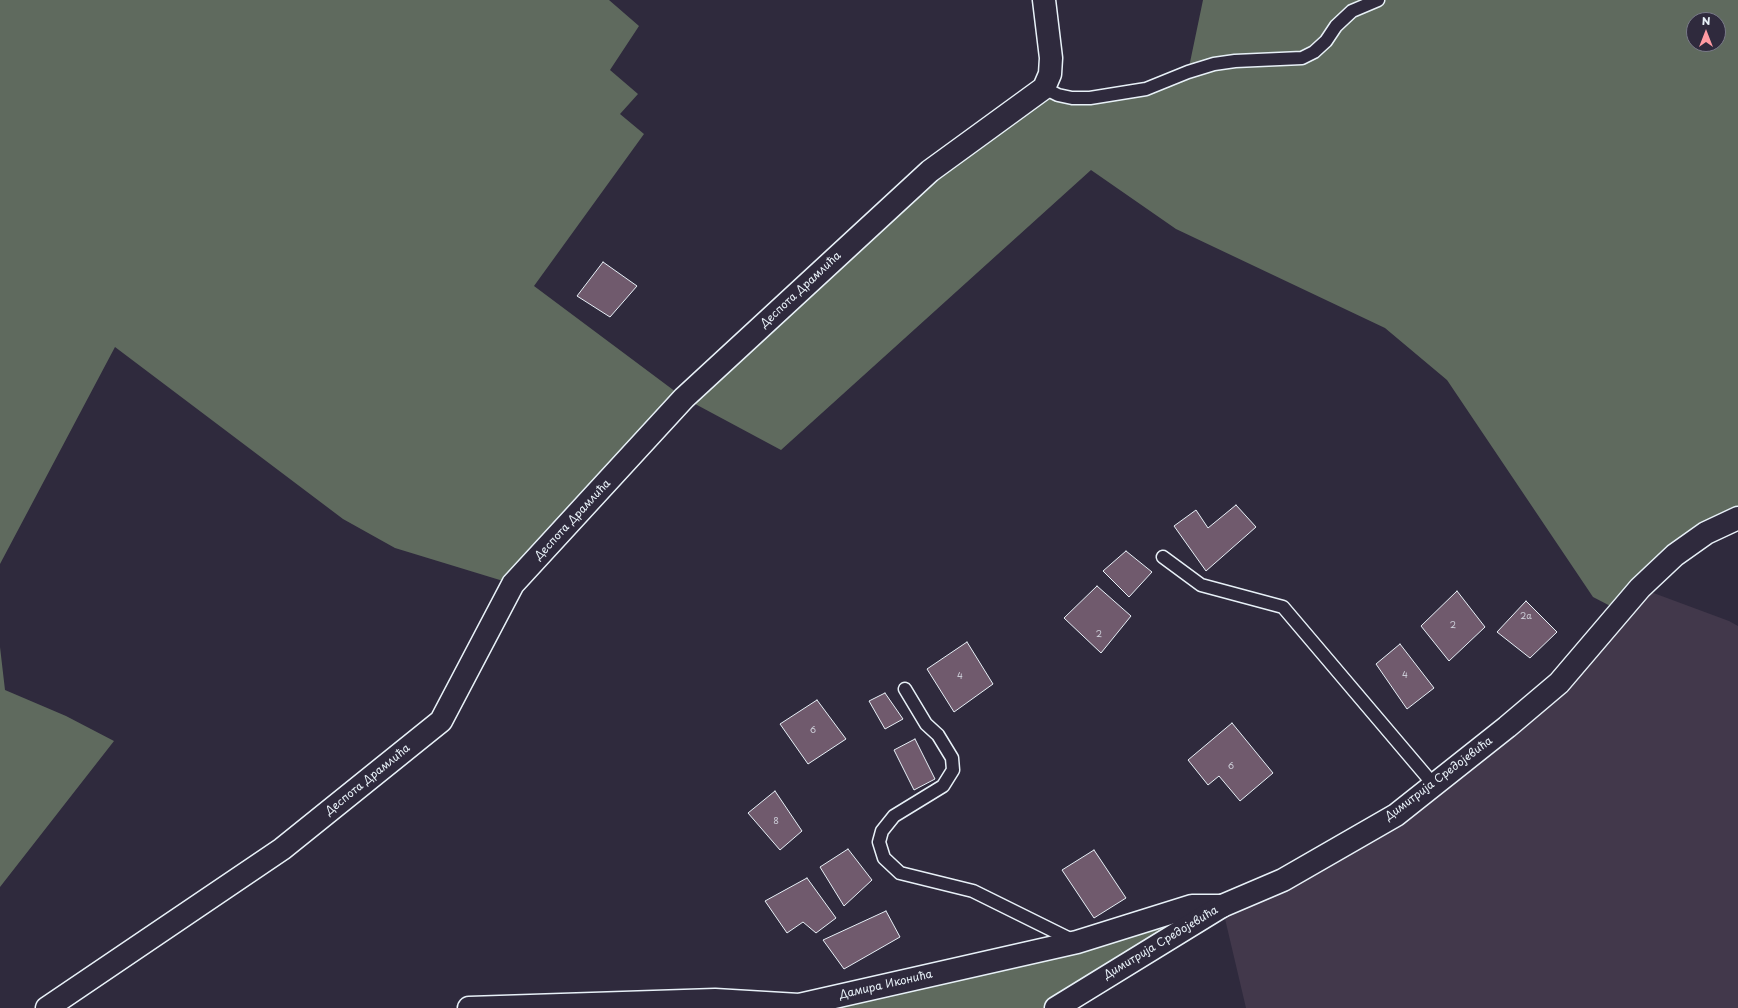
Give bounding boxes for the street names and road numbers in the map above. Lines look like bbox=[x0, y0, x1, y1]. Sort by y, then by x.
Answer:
street label: Деспота Драмлића bbox=[758, 249, 844, 331]
street label: Деспота Драмлића bbox=[532, 477, 614, 563]
street label: Димитрија Средојевића bbox=[1383, 734, 1495, 824]
street label: Деспота Драмлића bbox=[323, 742, 413, 818]
street label: Димитрија Средојевића bbox=[1101, 904, 1221, 982]
street label: Дамира Иконића bbox=[838, 968, 934, 1002]

